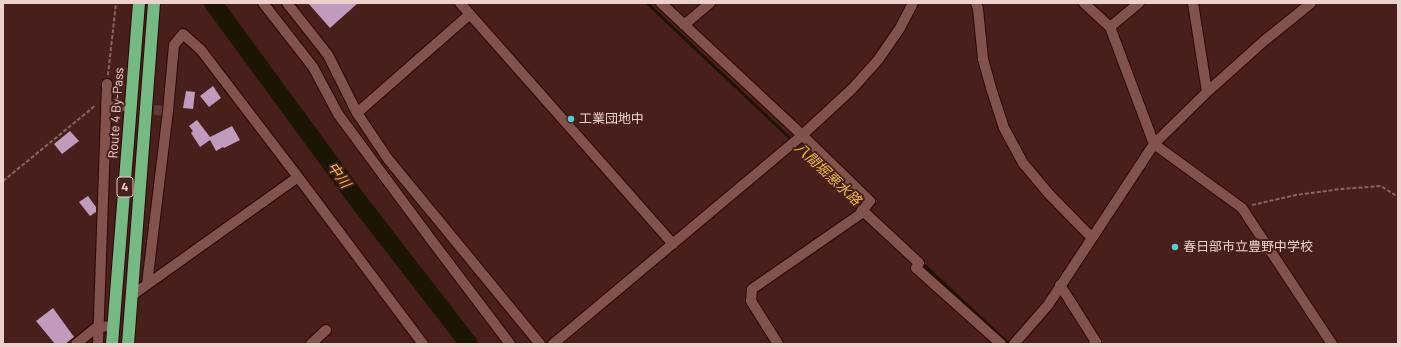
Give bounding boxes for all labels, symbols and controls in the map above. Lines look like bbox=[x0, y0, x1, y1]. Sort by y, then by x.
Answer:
street label: Route 4 By-Pass bbox=[105, 67, 127, 159]
place label: 工業団地中 bbox=[579, 111, 644, 127]
marker: 工業団地中 bbox=[566, 114, 576, 124]
water label: 八間堀悪水路 bbox=[792, 139, 864, 209]
water label: 中川 bbox=[324, 159, 354, 191]
road number: 4 bbox=[117, 177, 133, 197]
place label: 春日部市立豊野中学校 bbox=[1183, 239, 1313, 255]
marker: 春日部市立豊野中学校 bbox=[1170, 242, 1180, 252]

